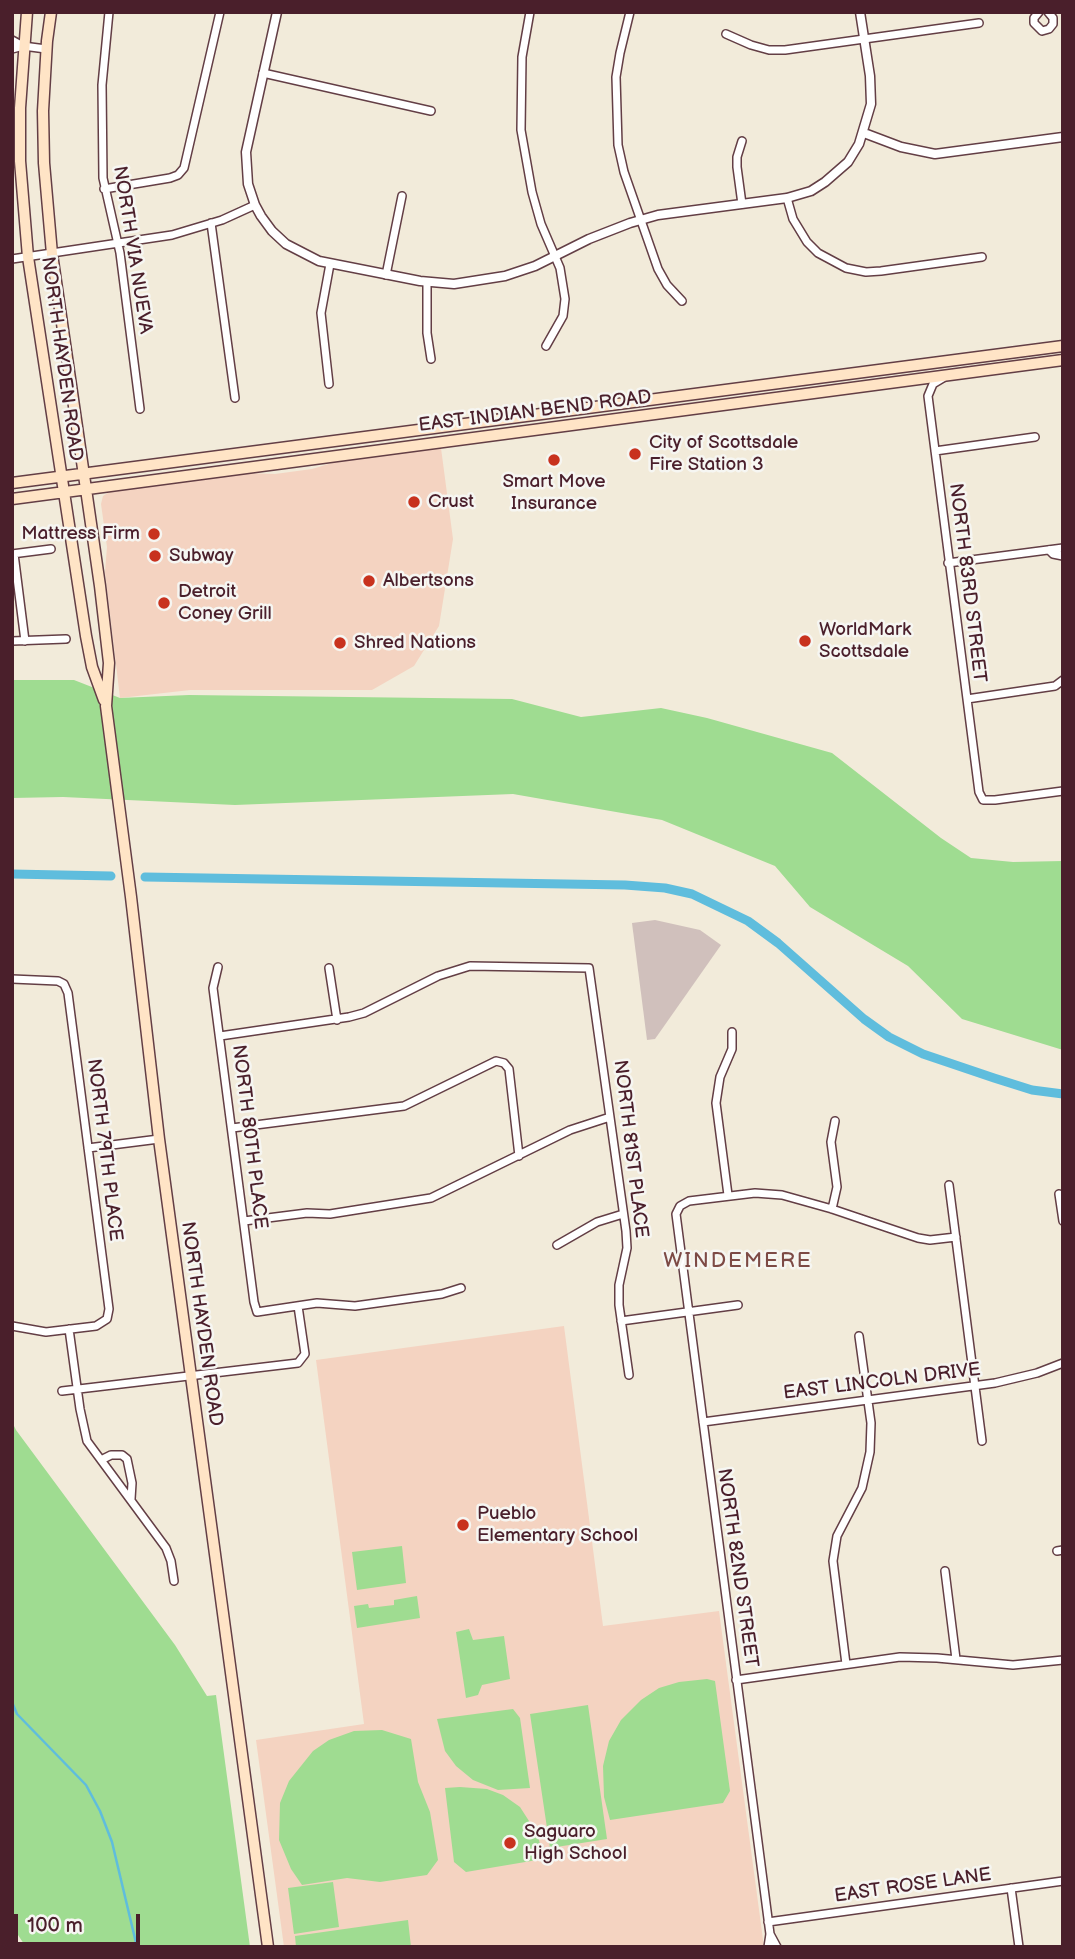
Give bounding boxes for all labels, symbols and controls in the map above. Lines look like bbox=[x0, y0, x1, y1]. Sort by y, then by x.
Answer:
street label: NORTH VIA NUEVA bbox=[107, 164, 157, 336]
street label: NORTH HAYDEN ROAD bbox=[35, 255, 87, 463]
street label: EAST INDIAN BEND ROAD bbox=[417, 386, 653, 438]
place label: City of Scottsdale Fire Station 3 bbox=[649, 432, 798, 476]
marker: City of Scottsdale Fire Station 3 bbox=[627, 446, 643, 462]
marker: Smart Move Insurance bbox=[546, 452, 562, 468]
place label: Smart Move Insurance bbox=[502, 471, 606, 515]
street label: NORTH 83RD STREET bbox=[943, 482, 991, 684]
place label: Crust bbox=[428, 491, 474, 513]
marker: Crust bbox=[406, 494, 422, 510]
place label: Mattress Firm bbox=[21, 523, 140, 545]
marker: Mattress Firm bbox=[146, 526, 162, 542]
place label: Subway bbox=[169, 545, 234, 567]
marker: Subway bbox=[147, 548, 163, 564]
place label: Albertsons bbox=[383, 570, 474, 592]
marker: Albertsons bbox=[361, 573, 377, 589]
place label: Detroit Coney Grill bbox=[178, 581, 272, 625]
marker: Detroit Coney Grill bbox=[156, 595, 172, 611]
place label: WorldMark Scottsdale bbox=[819, 619, 911, 663]
place label: Shred Nations bbox=[354, 632, 476, 654]
marker: WorldMark Scottsdale bbox=[797, 633, 813, 649]
marker: Shred Nations bbox=[332, 635, 348, 651]
street label: NORTH 80TH PLACE bbox=[226, 1044, 272, 1230]
street label: NORTH 79TH PLACE bbox=[82, 1058, 126, 1242]
street label: NORTH 81ST PLACE bbox=[608, 1059, 652, 1239]
street label: NORTH HAYDEN ROAD bbox=[175, 1220, 227, 1428]
district label: WINDEMERE bbox=[664, 1249, 812, 1275]
street label: EAST LINCOLN DRIVE bbox=[782, 1359, 982, 1405]
street label: NORTH 82ND STREET bbox=[712, 1467, 762, 1669]
place label: Pueblo Elementary School bbox=[477, 1503, 638, 1547]
marker: Pueblo Elementary School bbox=[455, 1517, 471, 1533]
place label: Saguaro High School bbox=[524, 1821, 627, 1865]
marker: Saguaro High School bbox=[502, 1835, 518, 1851]
street label: EAST ROSE LANE bbox=[833, 1864, 993, 1908]
scale bar bbox=[18, 1899, 144, 1943]
text: 100 m bbox=[27, 1913, 83, 1938]

